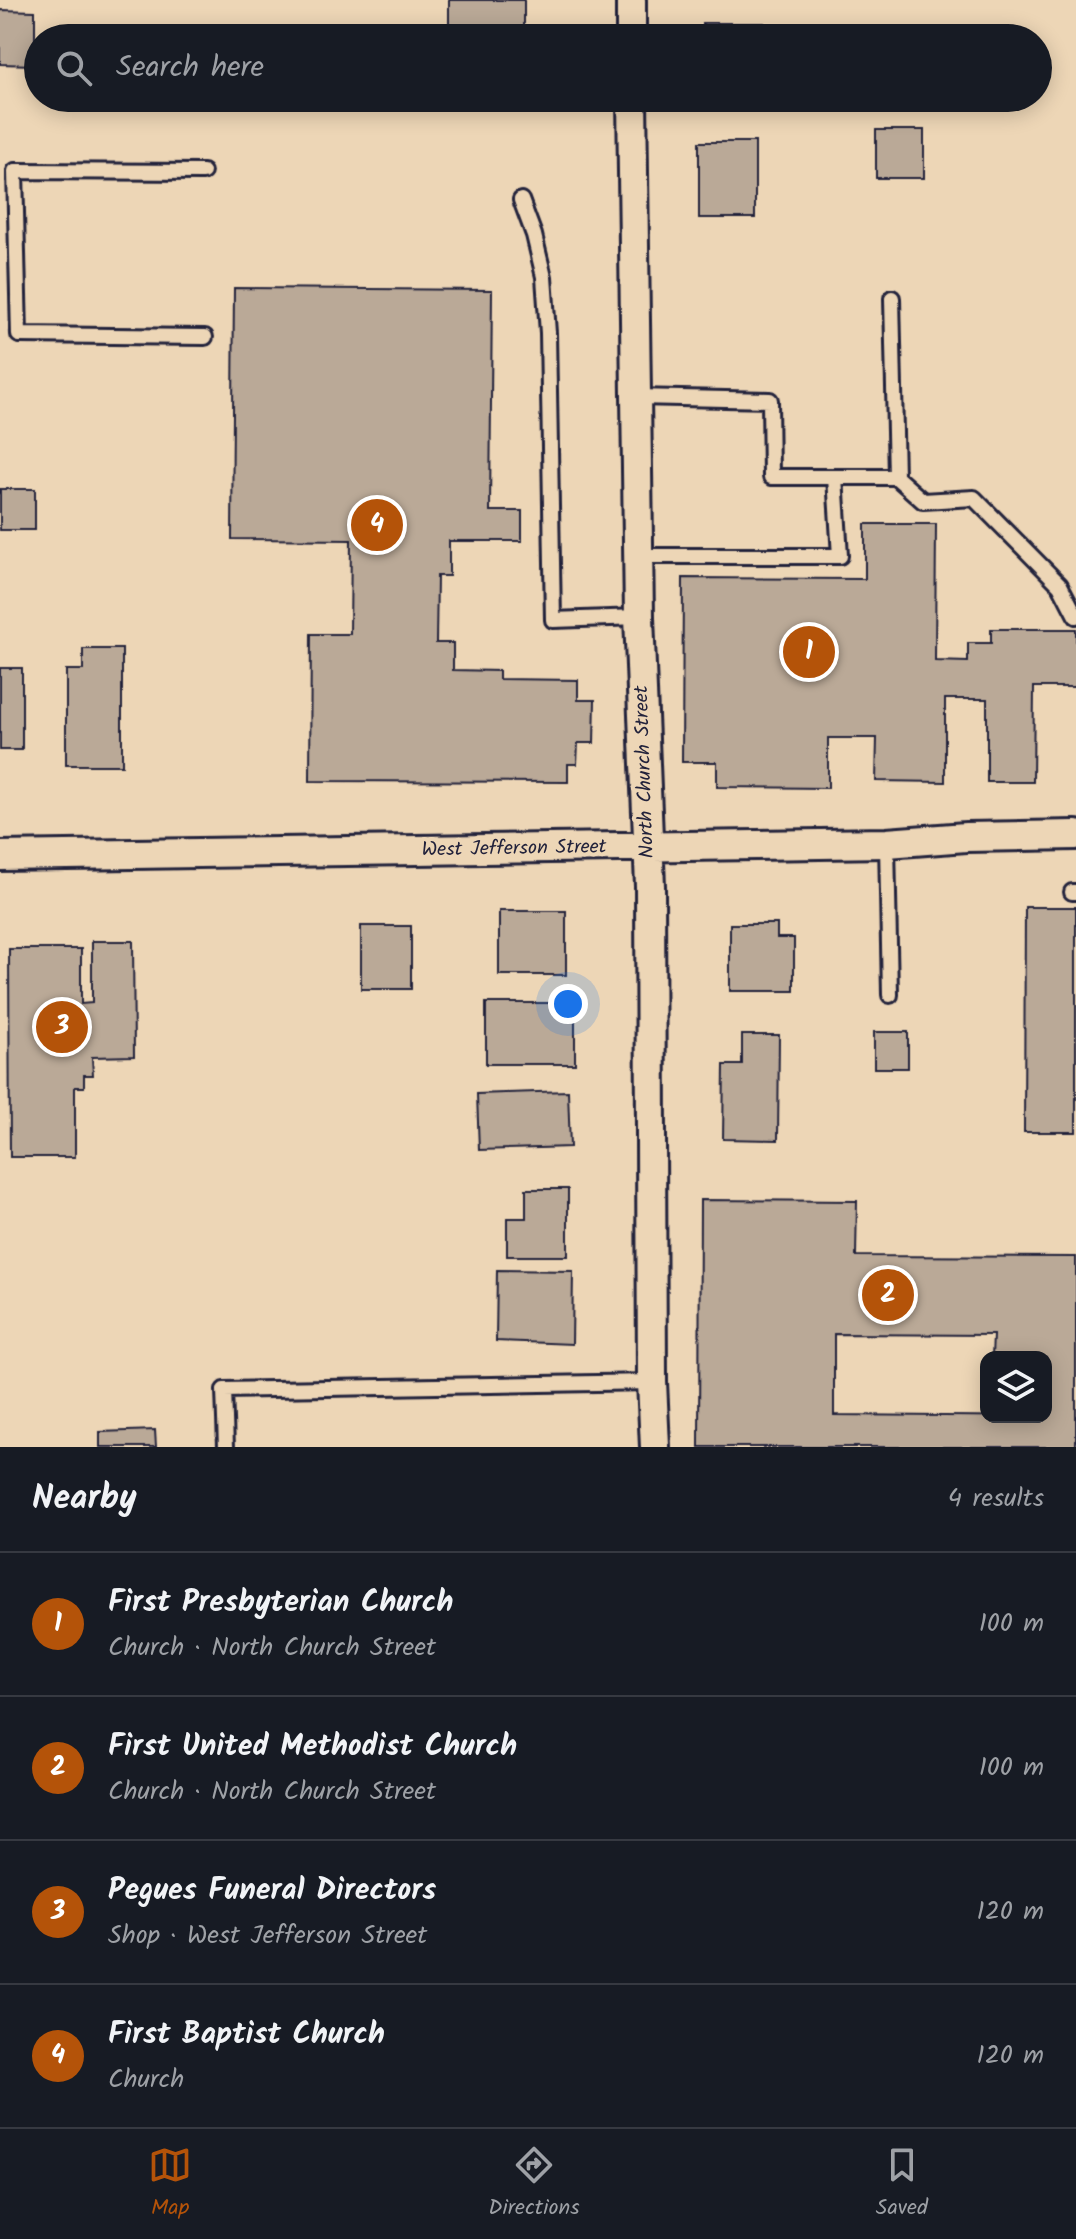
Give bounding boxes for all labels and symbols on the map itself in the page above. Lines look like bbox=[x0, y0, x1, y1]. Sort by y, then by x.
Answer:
pin: 4 bbox=[351, 495, 403, 555]
pin: 1 bbox=[783, 622, 835, 682]
street label: North Church Street bbox=[626, 685, 664, 859]
street label: West Jefferson Street bbox=[421, 831, 607, 867]
your location bbox=[548, 984, 588, 1024]
pin: 3 bbox=[36, 997, 88, 1057]
pin: 2 bbox=[862, 1265, 914, 1325]

